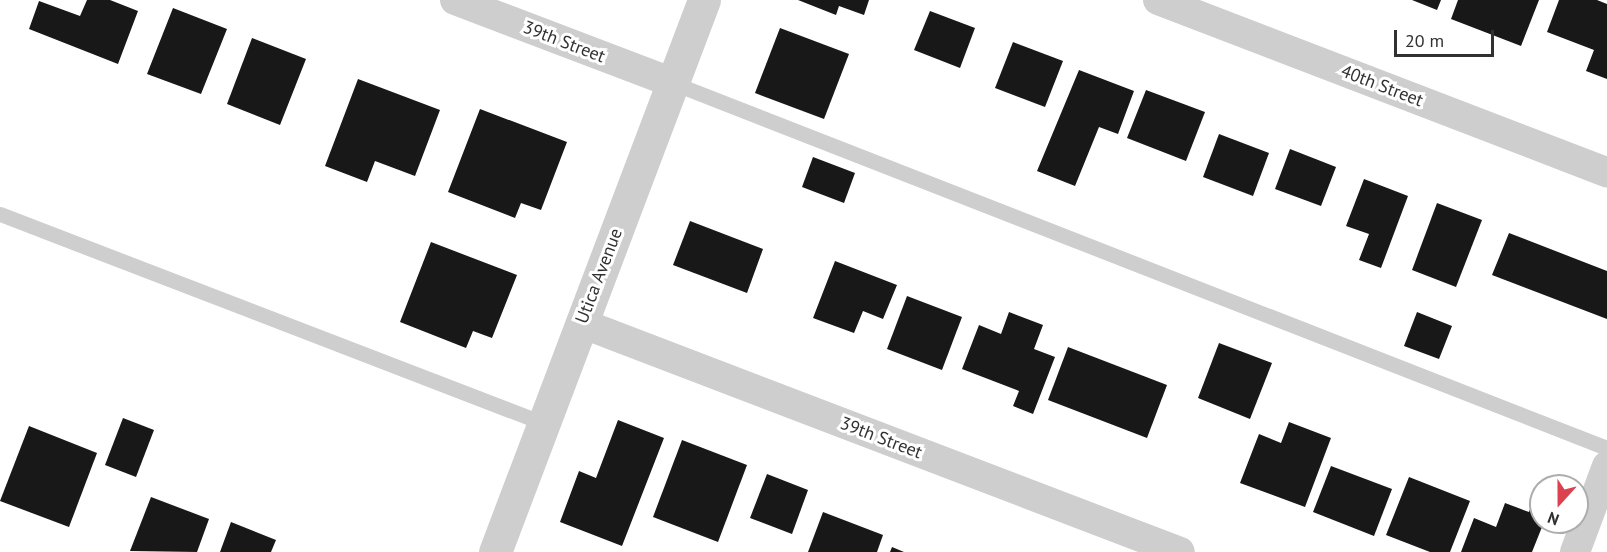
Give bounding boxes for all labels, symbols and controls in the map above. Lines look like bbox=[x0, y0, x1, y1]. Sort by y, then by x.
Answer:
street label: 39th Street bbox=[520, 16, 608, 68]
scale bar bbox=[1397, 18, 1498, 56]
text: 20 m bbox=[1405, 29, 1444, 52]
street label: 40th Street bbox=[1338, 60, 1426, 112]
street label: Utica Avenue bbox=[571, 225, 627, 327]
street label: 39th Street bbox=[837, 412, 925, 464]
north arrow bbox=[1529, 474, 1589, 534]
text: N bbox=[1545, 508, 1562, 530]

